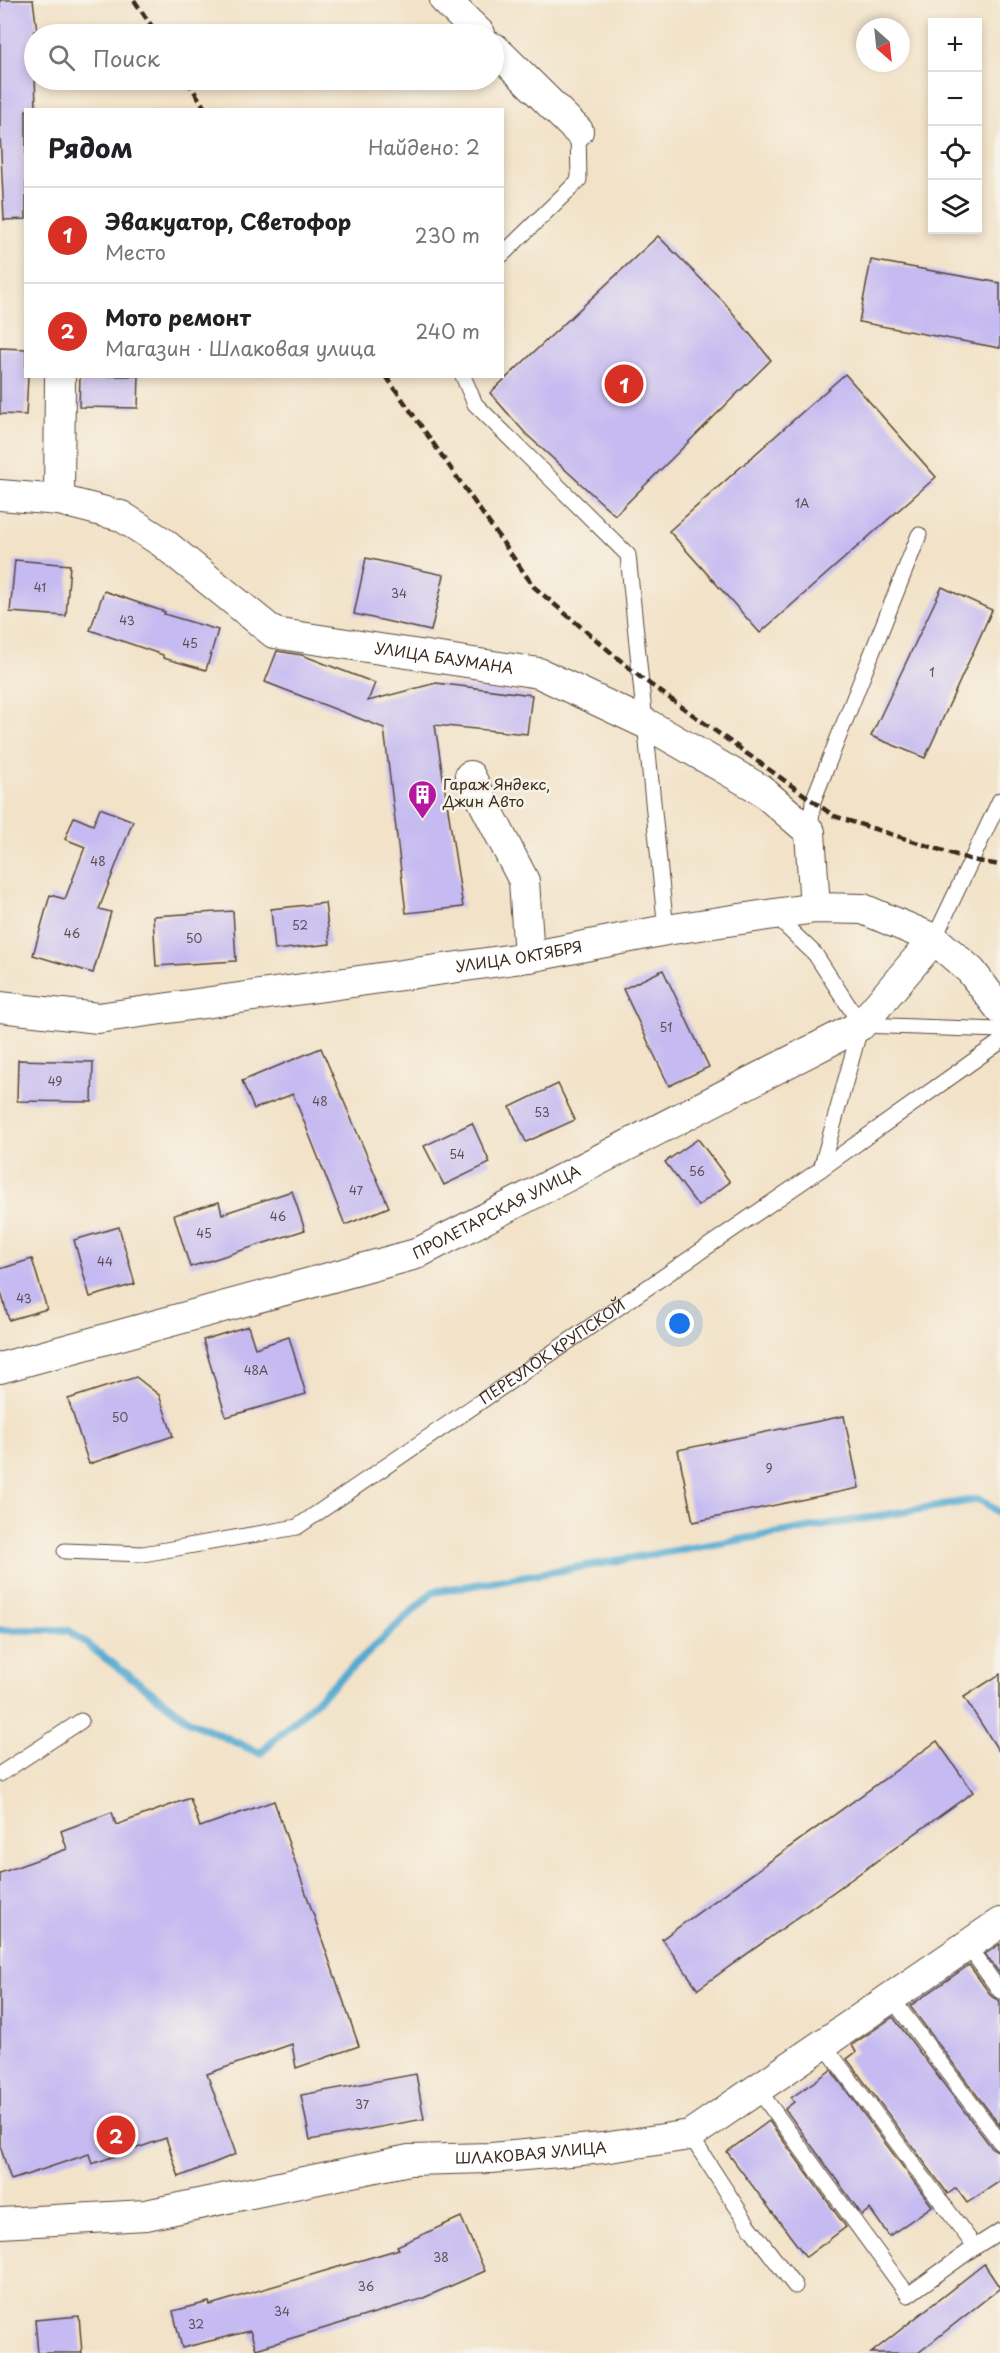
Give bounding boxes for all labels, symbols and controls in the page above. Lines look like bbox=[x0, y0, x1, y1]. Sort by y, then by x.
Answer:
north arrow bbox=[856, 18, 910, 72]
map controls bbox=[928, 18, 982, 234]
button: + bbox=[928, 18, 982, 72]
search box bbox=[24, 24, 504, 90]
icon: search bbox=[45, 41, 78, 74]
text: Поиск bbox=[93, 41, 160, 74]
button: − bbox=[928, 72, 982, 126]
button: locate bbox=[928, 126, 982, 180]
text: Рядом bbox=[48, 128, 133, 167]
text: Найдено: 2 bbox=[368, 132, 480, 162]
button: layers bbox=[928, 180, 982, 234]
text: Эвакуатор, Светофор bbox=[105, 204, 351, 237]
text: 1 bbox=[63, 220, 72, 250]
text: 230 m bbox=[415, 220, 480, 250]
text: Место bbox=[105, 237, 166, 267]
text: Мото ремонт bbox=[105, 300, 251, 333]
text: 2 bbox=[60, 316, 75, 346]
text: 240 m bbox=[415, 316, 480, 346]
text: Магазин · Шлаковая улица bbox=[105, 333, 376, 363]
pin: 1 bbox=[604, 362, 644, 406]
house number: 1А bbox=[795, 494, 809, 512]
house number: 41 bbox=[34, 578, 46, 596]
house number: 34 bbox=[391, 584, 407, 602]
house number: 43 bbox=[119, 611, 135, 629]
house number: 45 bbox=[182, 634, 198, 652]
street label: УЛИЦА БАУМАНА bbox=[373, 635, 515, 679]
house number: 1 bbox=[929, 663, 935, 681]
place label: Гараж Яндекс, Джин Авто bbox=[442, 772, 550, 812]
building icon: Гараж Яндекс, Джин Авто bbox=[406, 778, 438, 820]
house number: 48 bbox=[90, 852, 106, 870]
house number: 52 bbox=[292, 916, 308, 934]
house number: 46 bbox=[64, 924, 80, 942]
house number: 50 bbox=[186, 929, 202, 947]
street label: УЛИЦА ОКТЯБРЯ bbox=[454, 934, 584, 977]
house number: 51 bbox=[660, 1018, 672, 1036]
house number: 49 bbox=[48, 1072, 62, 1090]
house number: 48 bbox=[312, 1092, 328, 1110]
house number: 53 bbox=[534, 1103, 550, 1121]
house number: 54 bbox=[449, 1145, 465, 1163]
street label: ПРОЛЕТАРСКАЯ УЛИЦА bbox=[408, 1158, 584, 1264]
house number: 56 bbox=[689, 1162, 705, 1180]
house number: 47 bbox=[349, 1181, 364, 1199]
house number: 46 bbox=[270, 1207, 286, 1225]
house number: 45 bbox=[196, 1224, 212, 1242]
house number: 44 bbox=[97, 1252, 113, 1270]
house number: 43 bbox=[16, 1289, 32, 1307]
street label: ПЕРЕУЛОК КРУПСКОЙ bbox=[474, 1293, 629, 1409]
your location bbox=[665, 1309, 694, 1338]
house number: 48А bbox=[244, 1361, 268, 1379]
house number: 50 bbox=[112, 1408, 128, 1426]
house number: 9 bbox=[765, 1459, 773, 1477]
house number: 37 bbox=[355, 2095, 370, 2113]
pin: 2 bbox=[96, 2112, 136, 2158]
street label: ШЛАКОВАЯ УЛИЦА bbox=[455, 2135, 607, 2169]
house number: 38 bbox=[433, 2248, 449, 2266]
house number: 36 bbox=[358, 2277, 374, 2295]
house number: 34 bbox=[274, 2302, 290, 2320]
house number: 32 bbox=[188, 2315, 204, 2333]

